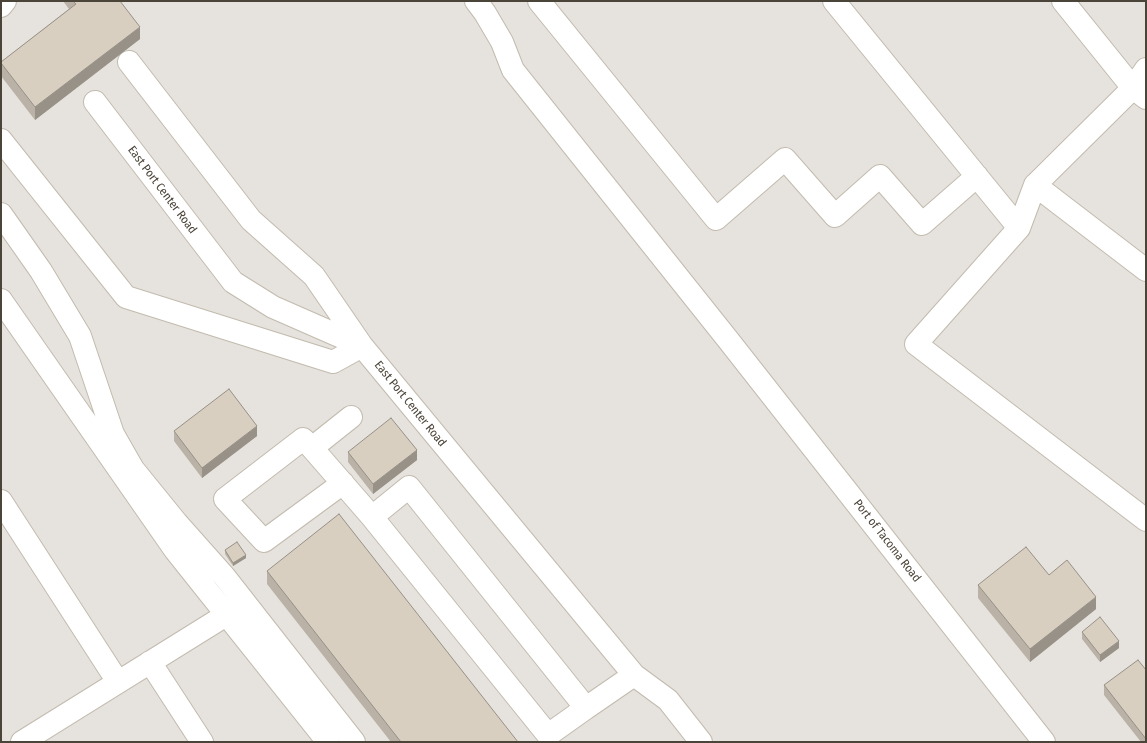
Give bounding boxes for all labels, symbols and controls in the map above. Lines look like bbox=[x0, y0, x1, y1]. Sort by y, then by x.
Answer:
street label: East Port Center Road bbox=[124, 143, 200, 237]
street label: East Port Center Road bbox=[371, 358, 449, 450]
street label: Port of Tacoma Road bbox=[850, 497, 924, 585]

